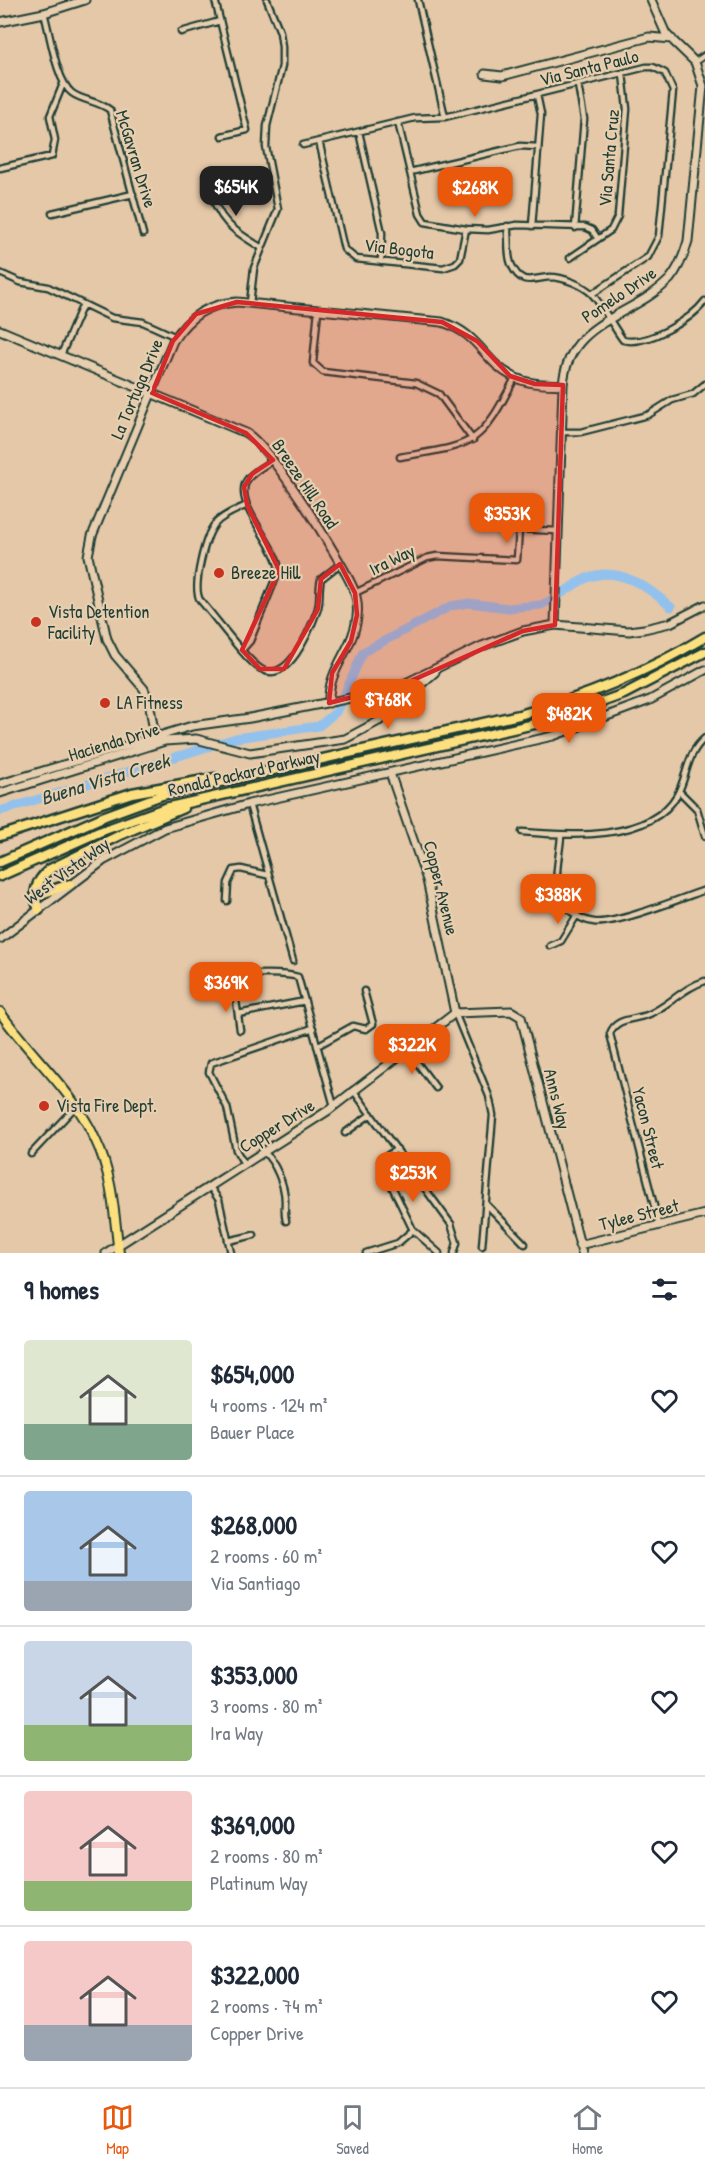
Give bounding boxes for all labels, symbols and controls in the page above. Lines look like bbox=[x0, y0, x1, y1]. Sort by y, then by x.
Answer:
street label: Via Santa Paulo bbox=[537, 43, 641, 92]
street label: McGavran Drive bbox=[110, 107, 163, 211]
street label: Via Santa Cruz bbox=[592, 108, 625, 208]
pin: $654K bbox=[194, 166, 278, 217]
pin: $268K bbox=[433, 167, 517, 218]
text: $654K bbox=[214, 172, 258, 199]
text: $268K bbox=[452, 173, 498, 200]
street label: Via Bogota bbox=[363, 232, 435, 265]
street label: Pomelo Drive bbox=[576, 260, 661, 329]
street label: La Tortuga Drive bbox=[104, 335, 169, 443]
street label: Breeze Hill Road bbox=[266, 434, 345, 534]
pin: $353K bbox=[465, 493, 549, 544]
text: $353K bbox=[484, 499, 530, 526]
street label: Ira Way bbox=[365, 538, 419, 581]
place label: Breeze Hill bbox=[231, 560, 301, 585]
marker: Breeze Hill bbox=[212, 566, 226, 580]
place label: Vista Detention Facility bbox=[47, 599, 149, 645]
marker: Vista Detention Facility bbox=[29, 615, 43, 629]
pin: $768K bbox=[346, 679, 430, 730]
text: $768K bbox=[364, 685, 412, 712]
place label: LA Fitness bbox=[117, 690, 183, 715]
pin: $482K bbox=[527, 693, 611, 744]
marker: LA Fitness bbox=[98, 696, 112, 710]
text: $482K bbox=[546, 699, 592, 726]
street label: Hacienda Drive bbox=[65, 716, 162, 767]
street label: Ronald Packard Parkway bbox=[166, 743, 323, 802]
water label: Buena Vista Creek bbox=[37, 746, 174, 811]
street label: West Vista Way bbox=[19, 831, 115, 910]
street label: Copper Avenue bbox=[418, 838, 465, 938]
pin: $388K bbox=[516, 874, 600, 925]
text: $388K bbox=[535, 880, 581, 907]
pin: $369K bbox=[184, 962, 268, 1013]
text: $369K bbox=[204, 968, 248, 995]
pin: $322K bbox=[370, 1024, 454, 1075]
text: $322K bbox=[388, 1030, 436, 1057]
street label: Anns Way bbox=[538, 1066, 577, 1132]
street label: Yacon Street bbox=[626, 1084, 671, 1172]
place label: Vista Fire Dept. bbox=[56, 1093, 157, 1118]
street label: Copper Drive bbox=[234, 1093, 319, 1159]
marker: Vista Fire Dept. bbox=[37, 1099, 51, 1113]
pin: $253K bbox=[371, 1152, 455, 1203]
text: $253K bbox=[389, 1158, 437, 1185]
street label: Tylee Street bbox=[596, 1192, 682, 1236]
text: 9 homes bbox=[24, 1272, 99, 1307]
icon: filters bbox=[648, 1273, 681, 1306]
text: $654,000 bbox=[210, 1356, 295, 1391]
icon: home bbox=[72, 1364, 144, 1436]
icon: heart bbox=[648, 1384, 681, 1417]
text: 4 rooms · 124 m² bbox=[210, 1391, 327, 1418]
text: Bauer Place bbox=[210, 1418, 295, 1445]
text: $268,000 bbox=[210, 1507, 297, 1542]
icon: home bbox=[72, 1515, 144, 1587]
icon: heart bbox=[648, 1535, 681, 1568]
text: 2 rooms · 60 m² bbox=[210, 1542, 322, 1569]
text: Via Santiago bbox=[210, 1569, 300, 1596]
text: $353,000 bbox=[210, 1657, 298, 1692]
icon: home bbox=[72, 1665, 144, 1737]
icon: heart bbox=[648, 1685, 681, 1718]
text: 3 rooms · 80 m² bbox=[210, 1692, 322, 1719]
text: Ira Way bbox=[210, 1719, 263, 1746]
text: $369,000 bbox=[210, 1807, 295, 1842]
icon: home bbox=[72, 1815, 144, 1887]
icon: heart bbox=[648, 1835, 681, 1868]
text: 2 rooms · 80 m² bbox=[210, 1842, 323, 1869]
text: Platinum Way bbox=[210, 1869, 308, 1896]
text: $322,000 bbox=[210, 1957, 299, 1992]
icon: home bbox=[72, 1965, 144, 2037]
icon: heart bbox=[648, 1985, 681, 2018]
text: 2 rooms · 74 m² bbox=[210, 1992, 322, 2019]
text: Copper Drive bbox=[210, 2019, 304, 2046]
tab: Map bbox=[101, 2101, 134, 2159]
tab: Saved bbox=[336, 2101, 369, 2159]
tab: Home bbox=[571, 2101, 604, 2159]

